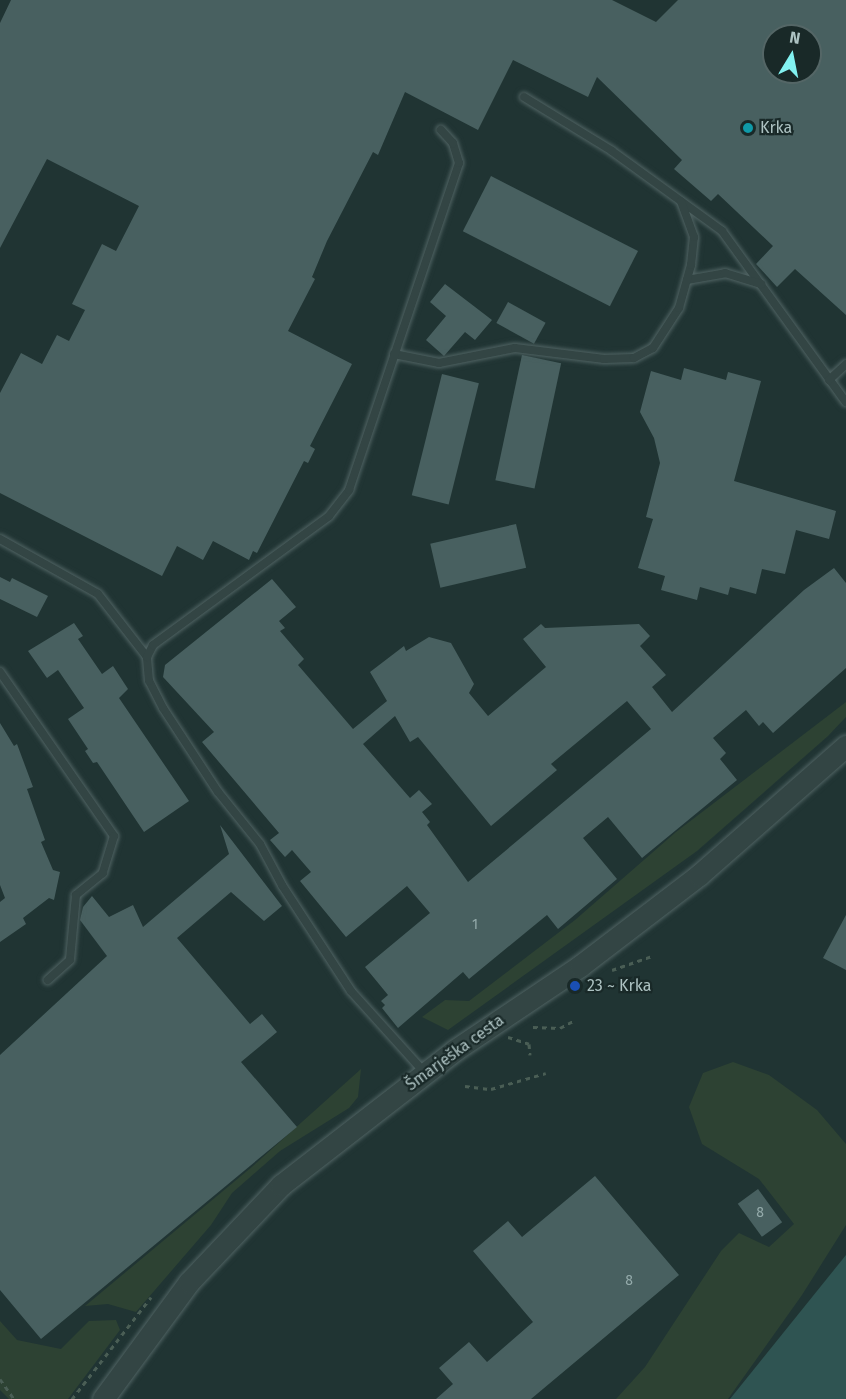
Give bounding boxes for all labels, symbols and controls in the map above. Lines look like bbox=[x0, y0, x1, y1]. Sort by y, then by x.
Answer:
north arrow bbox=[762, 24, 822, 84]
text: N bbox=[788, 27, 802, 48]
place label: Krka bbox=[760, 118, 792, 138]
marker: Krka bbox=[741, 121, 755, 135]
house number: 1 bbox=[472, 917, 478, 933]
place label: 23 ~ Krka bbox=[587, 976, 651, 996]
marker: 23 ~ Krka bbox=[568, 979, 582, 993]
street label: Šmarješka cesta bbox=[402, 1011, 508, 1095]
house number: 8 bbox=[756, 1205, 764, 1221]
house number: 8 bbox=[625, 1273, 633, 1289]

